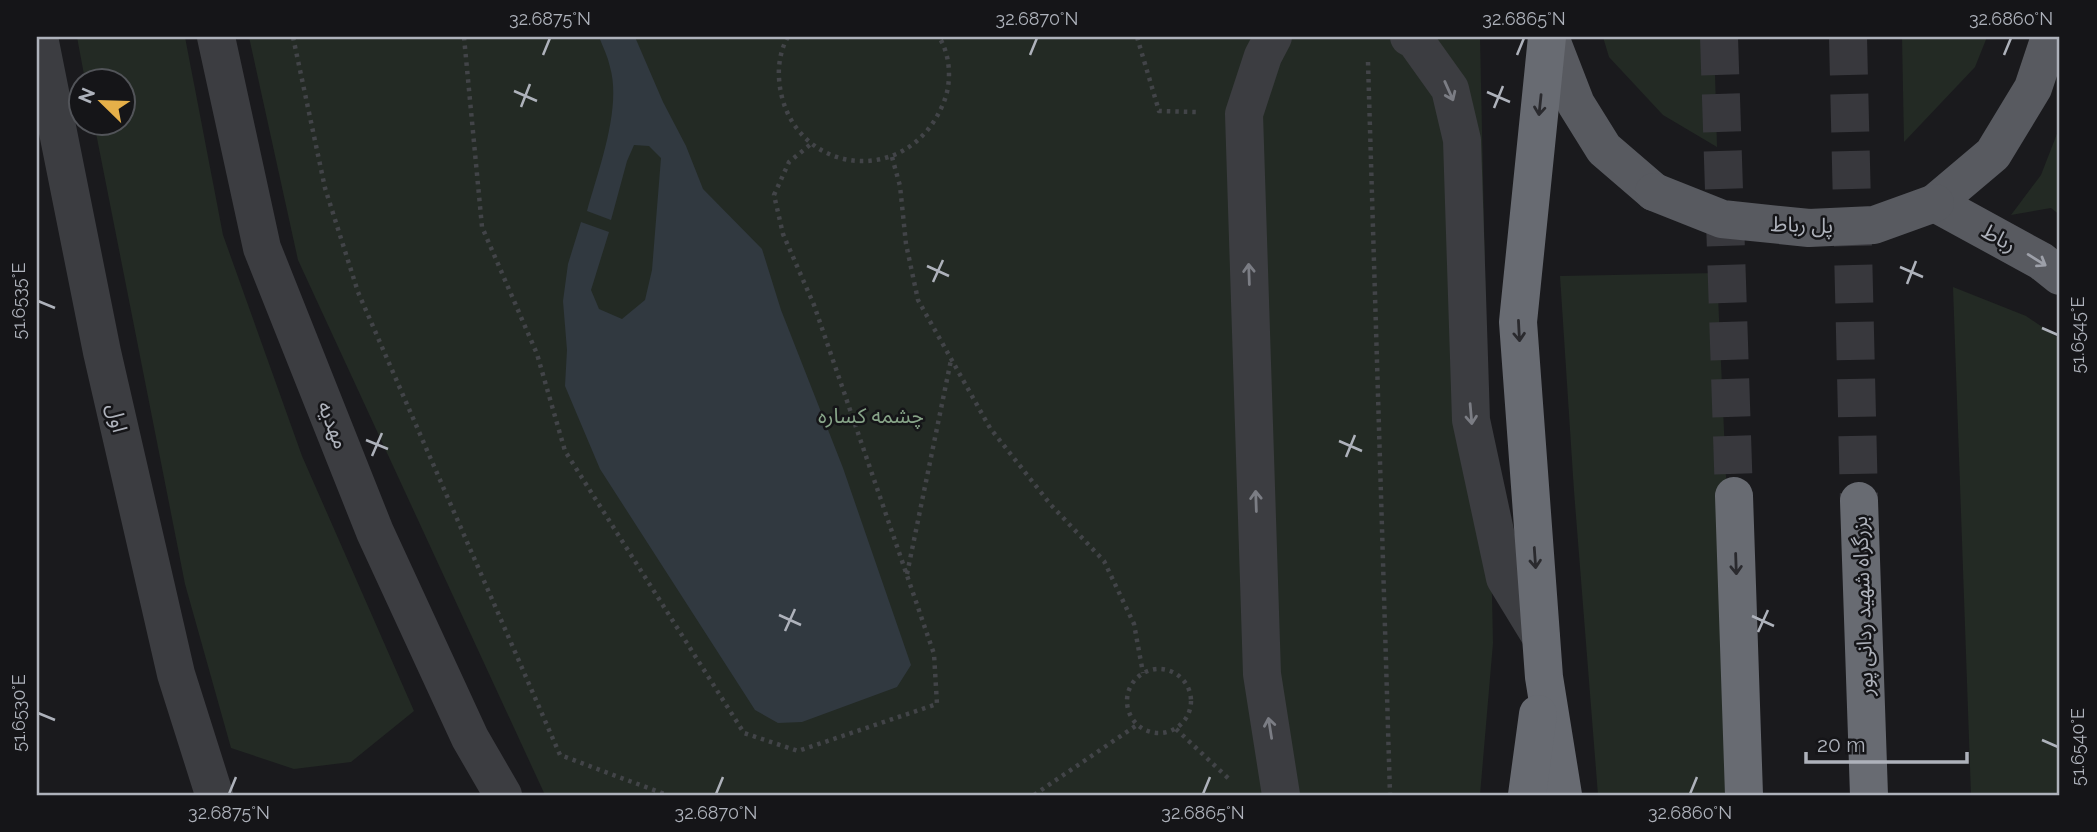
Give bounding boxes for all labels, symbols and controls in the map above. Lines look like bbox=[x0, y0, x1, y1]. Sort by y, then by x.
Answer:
text: 32.6875°N bbox=[509, 8, 591, 29]
text: 32.6870°N bbox=[996, 8, 1078, 29]
text: 32.6865°N bbox=[1482, 8, 1566, 29]
text: 32.6860°N bbox=[1969, 8, 2053, 29]
north arrow bbox=[66, 66, 136, 136]
one-way arrow bbox=[1443, 80, 1456, 101]
text: N bbox=[73, 84, 99, 106]
one-way arrow bbox=[1533, 93, 1546, 115]
street label: پل رباط bbox=[1770, 211, 1834, 239]
street label: رباط bbox=[1978, 218, 2021, 257]
one-way arrow bbox=[2027, 254, 2047, 268]
one-way arrow bbox=[1242, 262, 1256, 285]
text: 51.6535°E bbox=[8, 263, 29, 339]
text: 51.6545°E bbox=[2067, 296, 2088, 373]
one-way arrow bbox=[1513, 319, 1526, 342]
street label: مهدیه bbox=[313, 397, 354, 452]
street label: اول bbox=[102, 401, 133, 435]
one-way arrow bbox=[1465, 402, 1478, 425]
park label: چشمه کساره bbox=[818, 403, 924, 429]
one-way arrow bbox=[1250, 490, 1263, 513]
street label: بزرگراه شهید ردانی پور bbox=[1847, 516, 1879, 697]
one-way arrow bbox=[1529, 546, 1542, 569]
one-way arrow bbox=[1729, 552, 1743, 575]
text: 51.6530°E bbox=[8, 674, 29, 752]
text: 51.6540°E bbox=[2067, 708, 2088, 786]
one-way arrow bbox=[1263, 717, 1276, 740]
scale bar bbox=[1806, 720, 1968, 764]
text: 20 m bbox=[1817, 732, 1865, 757]
text: 32.6875°N bbox=[188, 802, 270, 823]
text: 32.6870°N bbox=[675, 802, 757, 823]
text: 32.6865°N bbox=[1161, 802, 1245, 823]
text: 32.6860°N bbox=[1648, 802, 1732, 823]

